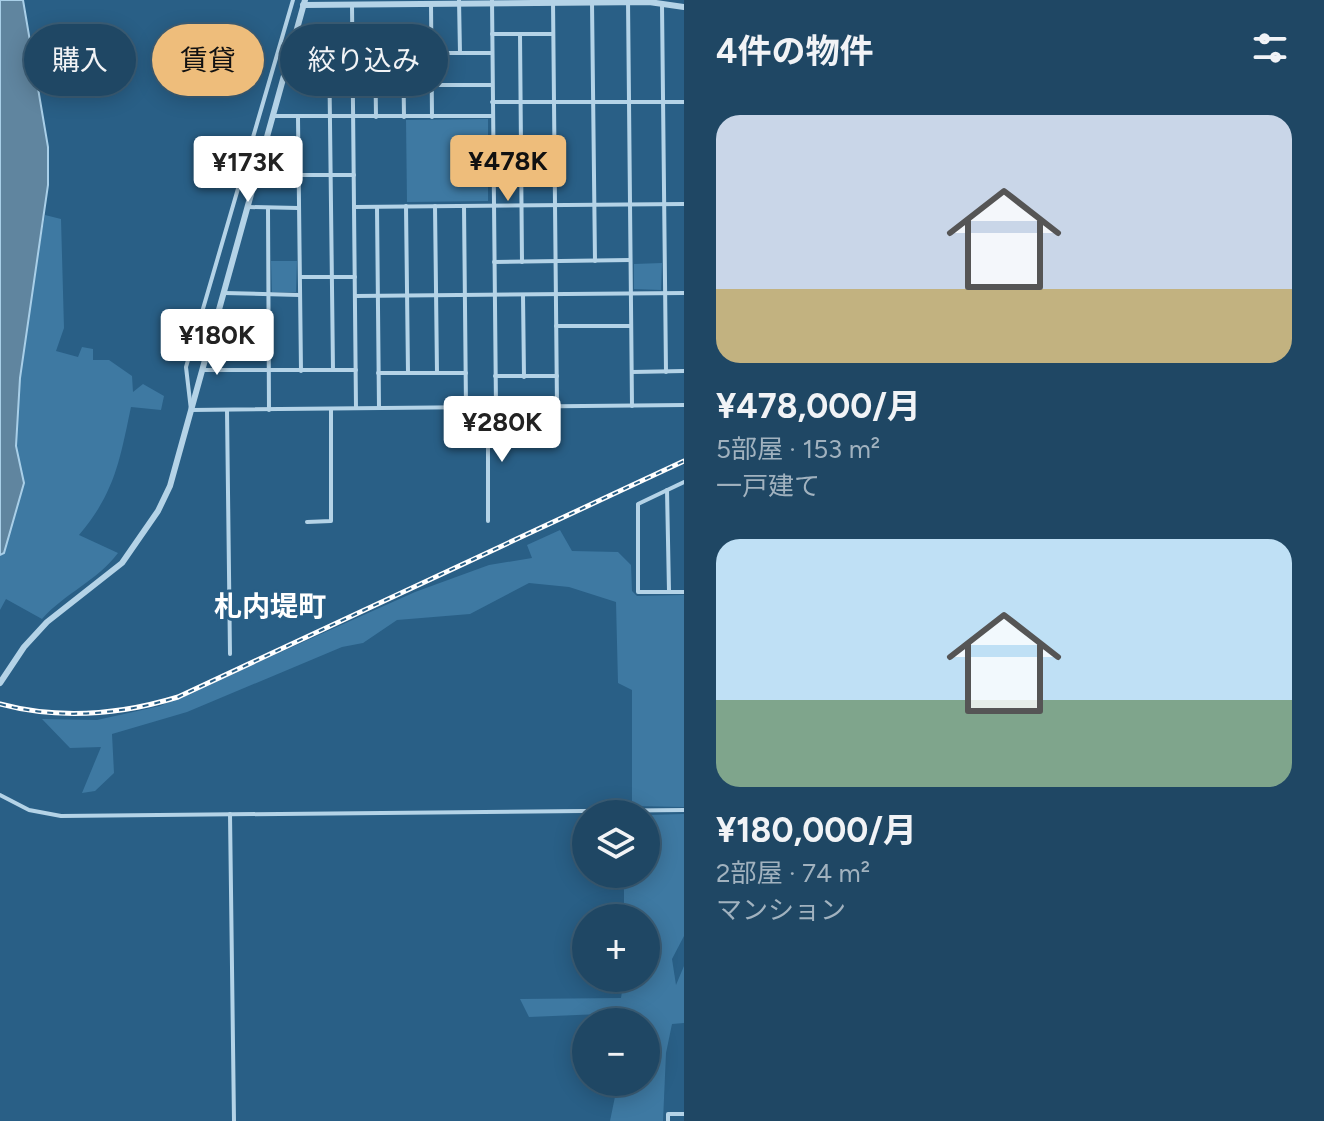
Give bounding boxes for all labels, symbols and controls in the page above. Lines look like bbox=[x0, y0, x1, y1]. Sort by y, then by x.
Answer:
chip: 購入 bbox=[24, 24, 136, 96]
chip: 賃貸 bbox=[152, 24, 264, 96]
chip: 絞り込み bbox=[280, 24, 448, 96]
icon: filters bbox=[1248, 26, 1292, 70]
text: 4件の物件 bbox=[716, 31, 874, 72]
pin: ¥478K bbox=[452, 135, 564, 203]
pin: ¥173K bbox=[192, 136, 304, 204]
text: ¥478K bbox=[468, 145, 548, 177]
text: ¥173K bbox=[212, 146, 284, 178]
icon: home bbox=[932, 167, 1076, 311]
pin: ¥180K bbox=[161, 309, 273, 377]
text: ¥180K bbox=[179, 319, 255, 351]
text: ¥478,000/月 bbox=[716, 386, 921, 427]
pin: ¥280K bbox=[446, 396, 558, 464]
text: ¥280K bbox=[462, 406, 542, 438]
text: 5部屋 · 153 m² bbox=[716, 433, 880, 465]
text: 一戸建て bbox=[716, 470, 820, 502]
district label: 札内堤町 bbox=[214, 589, 326, 623]
icon: home bbox=[932, 591, 1076, 735]
map controls bbox=[572, 800, 660, 1096]
button: layers bbox=[572, 800, 660, 888]
text: ¥180,000/月 bbox=[716, 810, 917, 851]
text: 2部屋 · 74 m² bbox=[716, 857, 870, 889]
text: マンション bbox=[716, 894, 846, 926]
button: + bbox=[572, 904, 660, 992]
button: − bbox=[572, 1008, 660, 1096]

